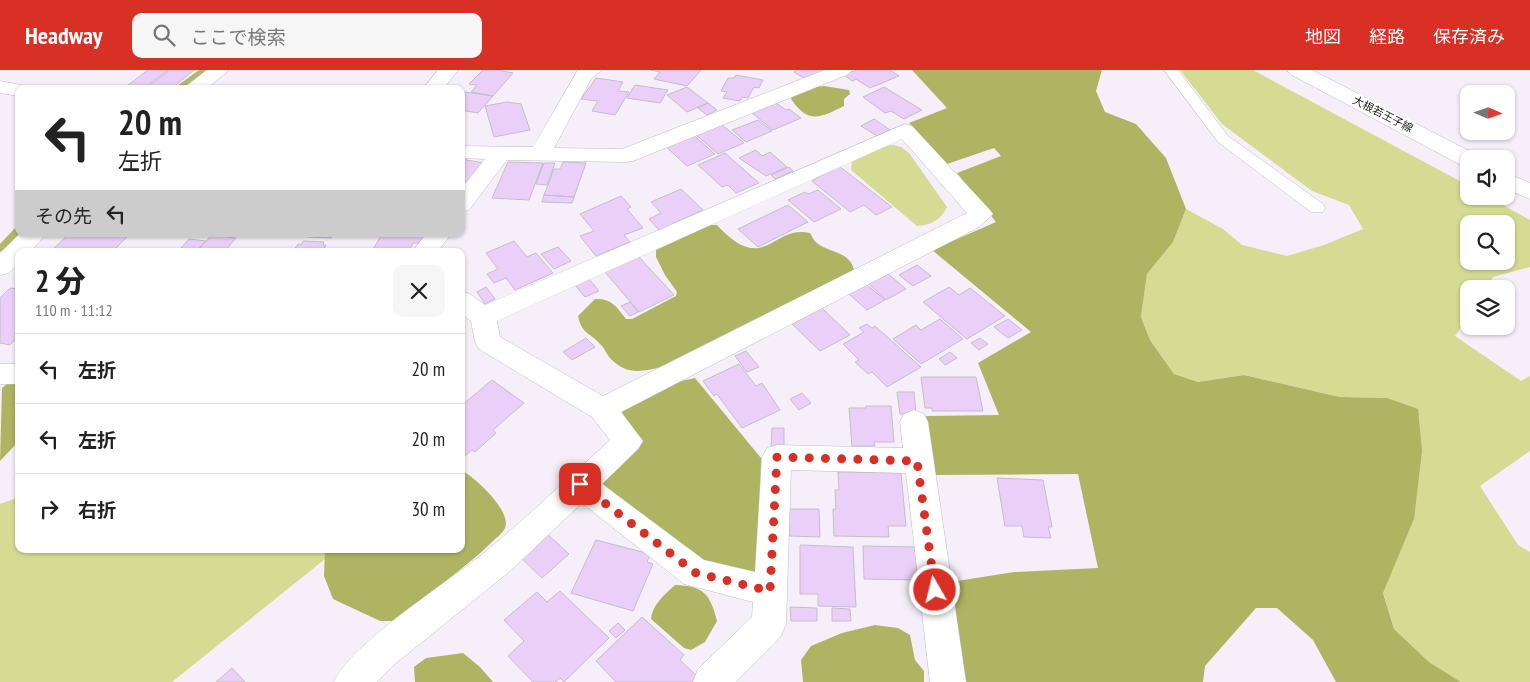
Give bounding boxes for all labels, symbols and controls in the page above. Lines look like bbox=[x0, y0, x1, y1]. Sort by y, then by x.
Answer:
search box bbox=[132, 13, 482, 58]
text: Headway bbox=[25, 20, 102, 51]
icon: search bbox=[150, 21, 178, 49]
text: ここで検索 bbox=[190, 25, 286, 49]
text: 地図 bbox=[1305, 25, 1341, 48]
text: 経路 bbox=[1369, 25, 1405, 48]
text: 保存済み bbox=[1433, 25, 1505, 48]
north arrow bbox=[1460, 85, 1515, 140]
map controls bbox=[1460, 85, 1515, 335]
street label: 大根若王子線 bbox=[1350, 93, 1416, 135]
text: 20 m bbox=[118, 99, 182, 145]
icon: left bbox=[35, 105, 100, 170]
text: 左折 bbox=[118, 147, 162, 175]
button: sound bbox=[1460, 150, 1515, 205]
icon: left bbox=[102, 200, 130, 228]
text: その先 bbox=[35, 204, 92, 228]
button: search bbox=[1460, 215, 1515, 270]
text: 2 分 bbox=[35, 261, 86, 300]
button: close bbox=[393, 265, 445, 317]
button: layers bbox=[1460, 280, 1515, 335]
text: 110 m · 11:12 bbox=[35, 300, 113, 320]
icon: left bbox=[35, 355, 63, 383]
text: 20 m bbox=[412, 357, 445, 381]
text: 左折 bbox=[78, 358, 116, 382]
icon: left bbox=[35, 425, 63, 453]
text: 20 m bbox=[412, 427, 445, 451]
text: 左折 bbox=[78, 428, 116, 452]
pin bbox=[559, 463, 601, 505]
icon: arrive bbox=[566, 470, 594, 498]
icon: right bbox=[35, 495, 63, 523]
text: 30 m bbox=[412, 497, 445, 521]
text: 右折 bbox=[78, 498, 116, 522]
position arrow bbox=[908, 563, 960, 615]

